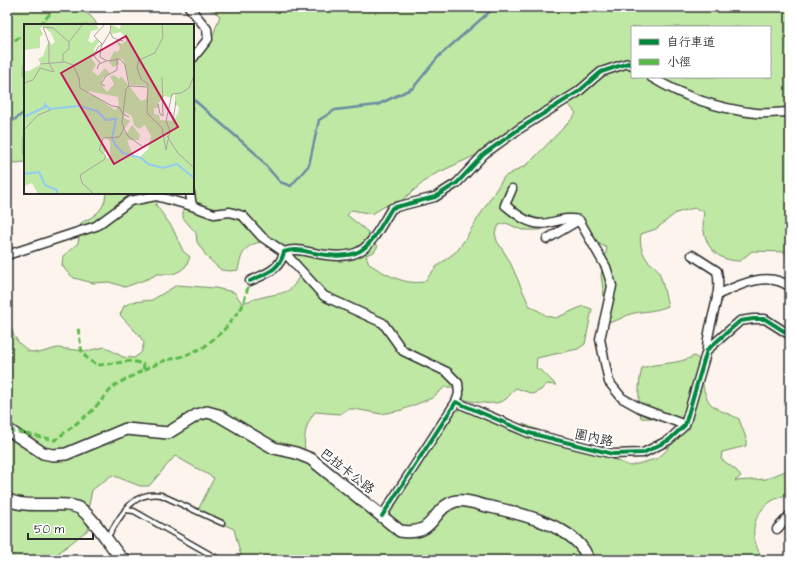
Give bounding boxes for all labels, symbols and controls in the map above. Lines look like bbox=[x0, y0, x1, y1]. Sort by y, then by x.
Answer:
inset map bbox=[24, 24, 194, 194]
legend bbox=[631, 26, 771, 78]
text: 自行車道 bbox=[667, 34, 715, 51]
text: 小徑 bbox=[667, 54, 691, 71]
street label: 圍內路 bbox=[573, 425, 615, 451]
street label: 巴拉卡公路 bbox=[316, 444, 378, 498]
scale bar bbox=[28, 515, 93, 541]
text: 50 m bbox=[34, 521, 65, 538]

